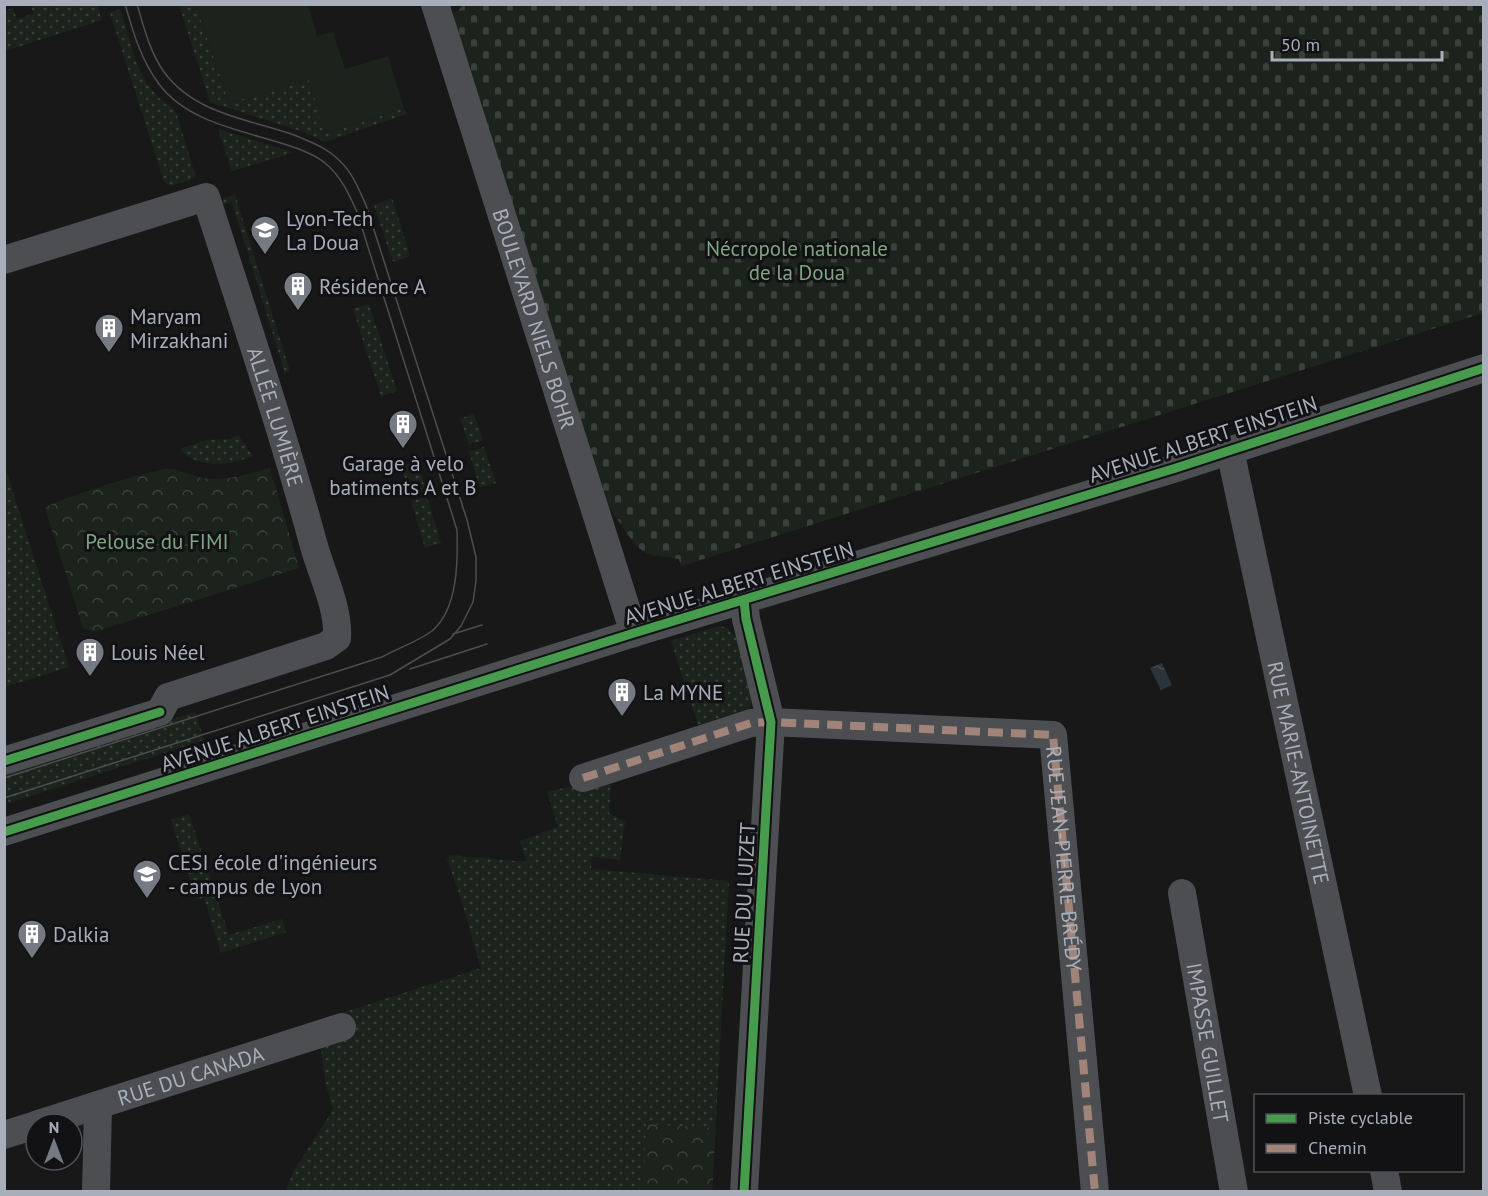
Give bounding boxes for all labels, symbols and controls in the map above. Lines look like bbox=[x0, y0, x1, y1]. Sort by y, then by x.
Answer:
scale bar bbox=[1272, 24, 1442, 62]
text: 50 m bbox=[1281, 33, 1320, 56]
place label: Lyon-Tech La Doua bbox=[286, 205, 373, 256]
street label: BOULEVARD NIELS BOHR bbox=[487, 205, 582, 432]
school or university icon: Lyon-Tech La Doua bbox=[249, 214, 281, 256]
park label: Nécropole nationale de la Doua bbox=[706, 235, 888, 286]
building icon: Résidence A bbox=[282, 270, 314, 312]
place label: Résidence A bbox=[319, 273, 427, 300]
place label: Maryam Mirzakhani bbox=[130, 303, 228, 354]
building icon: Maryam Mirzakhani bbox=[93, 312, 125, 354]
street label: ALLÉE LUMIÈRE bbox=[242, 343, 310, 490]
street label: AVENUE ALBERT EINSTEIN bbox=[1085, 389, 1321, 489]
building icon: Garage à velo batiments A et B bbox=[387, 408, 419, 450]
place label: Garage à velo batiments A et B bbox=[329, 450, 477, 501]
park label: Pelouse du FIMI bbox=[85, 528, 229, 555]
street label: AVENUE ALBERT EINSTEIN bbox=[621, 535, 857, 631]
building icon: Louis Néel bbox=[74, 636, 106, 678]
place label: Louis Néel bbox=[111, 639, 205, 666]
street label: RUE MARIE-ANTOINETTE bbox=[1262, 659, 1336, 887]
building icon: La MYNE bbox=[606, 676, 638, 718]
street label: AVENUE ALBERT EINSTEIN bbox=[157, 678, 393, 778]
place label: La MYNE bbox=[643, 679, 723, 706]
street label: RUE JEAN-PIERRE BRÉDY bbox=[1041, 745, 1088, 972]
street label: RUE DU LUIZET bbox=[727, 822, 761, 964]
place label: CESI école d'ingénieurs - campus de Lyon bbox=[168, 849, 377, 900]
school or university icon: CESI école d'ingénieurs - campus de Lyon bbox=[131, 858, 163, 900]
building icon: Dalkia bbox=[16, 918, 48, 960]
place label: Dalkia bbox=[53, 921, 109, 948]
street label: IMPASSE GUILLET bbox=[1181, 961, 1235, 1125]
street label: RUE DU CANADA bbox=[114, 1039, 268, 1111]
legend bbox=[1254, 1094, 1464, 1172]
text: Piste cyclable bbox=[1308, 1106, 1413, 1129]
north arrow bbox=[24, 1112, 84, 1172]
text: N bbox=[49, 1117, 59, 1137]
text: Chemin bbox=[1308, 1136, 1367, 1159]

